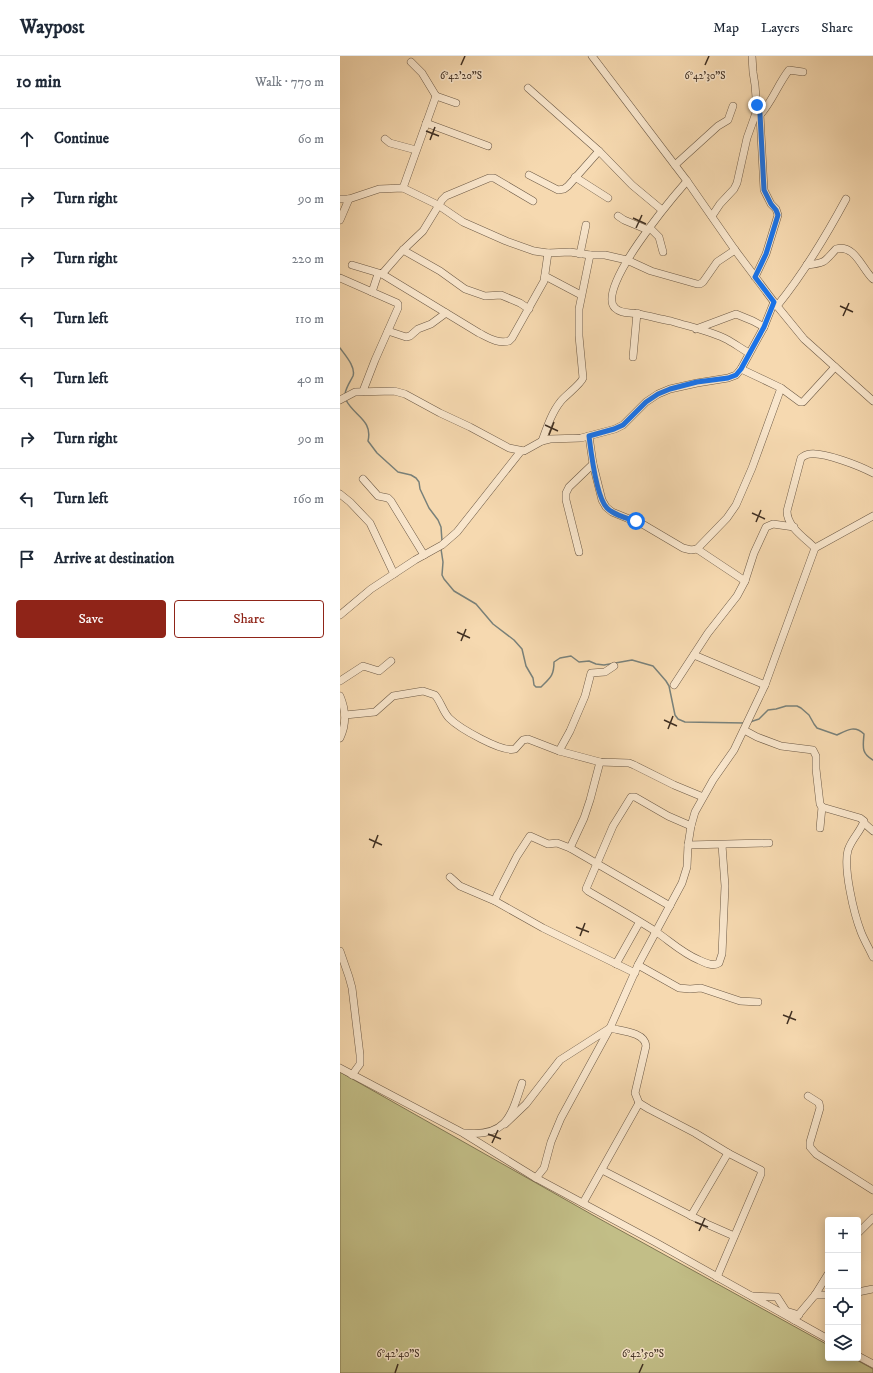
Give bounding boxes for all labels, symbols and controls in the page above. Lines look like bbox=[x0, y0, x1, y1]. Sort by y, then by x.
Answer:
text: Waypost bbox=[20, 16, 84, 39]
text: Map bbox=[713, 19, 739, 37]
text: Layers bbox=[761, 19, 799, 37]
text: Share bbox=[821, 19, 853, 37]
text: 6°42'20"S bbox=[440, 70, 482, 82]
text: 6°42'30"S bbox=[685, 70, 725, 82]
text: 10 min bbox=[16, 71, 61, 93]
text: Walk · 770 m bbox=[255, 74, 324, 90]
route end bbox=[748, 96, 766, 114]
icon: ahead bbox=[16, 128, 38, 150]
text: Continue bbox=[54, 129, 109, 148]
text: 60 m bbox=[298, 131, 324, 147]
icon: right bbox=[16, 188, 38, 210]
text: Turn right bbox=[54, 189, 117, 208]
text: 90 m bbox=[298, 191, 324, 207]
icon: right bbox=[16, 248, 38, 270]
text: Turn right bbox=[54, 249, 117, 268]
text: 220 m bbox=[292, 251, 324, 267]
icon: left bbox=[16, 308, 38, 330]
text: Turn left bbox=[54, 309, 108, 328]
text: 110 m bbox=[295, 311, 324, 327]
icon: left bbox=[16, 368, 38, 390]
text: Turn left bbox=[54, 369, 108, 388]
text: 40 m bbox=[297, 371, 324, 387]
icon: right bbox=[16, 428, 38, 450]
text: Turn right bbox=[54, 429, 117, 448]
text: 90 m bbox=[298, 431, 324, 447]
icon: left bbox=[16, 488, 38, 510]
text: Turn left bbox=[54, 489, 108, 508]
text: 160 m bbox=[293, 491, 324, 507]
route start bbox=[627, 512, 645, 530]
icon: arrive bbox=[16, 548, 38, 570]
text: Arrive at destination bbox=[54, 549, 174, 568]
button: Save bbox=[16, 600, 166, 638]
button: Share bbox=[174, 600, 324, 638]
map controls bbox=[825, 1217, 861, 1361]
button: + bbox=[825, 1217, 861, 1253]
button: − bbox=[825, 1253, 861, 1289]
button: locate bbox=[825, 1289, 861, 1325]
button: layers bbox=[825, 1325, 861, 1361]
text: 6°42'40"S bbox=[377, 1348, 419, 1360]
text: 6°42'50"S bbox=[622, 1348, 664, 1360]

